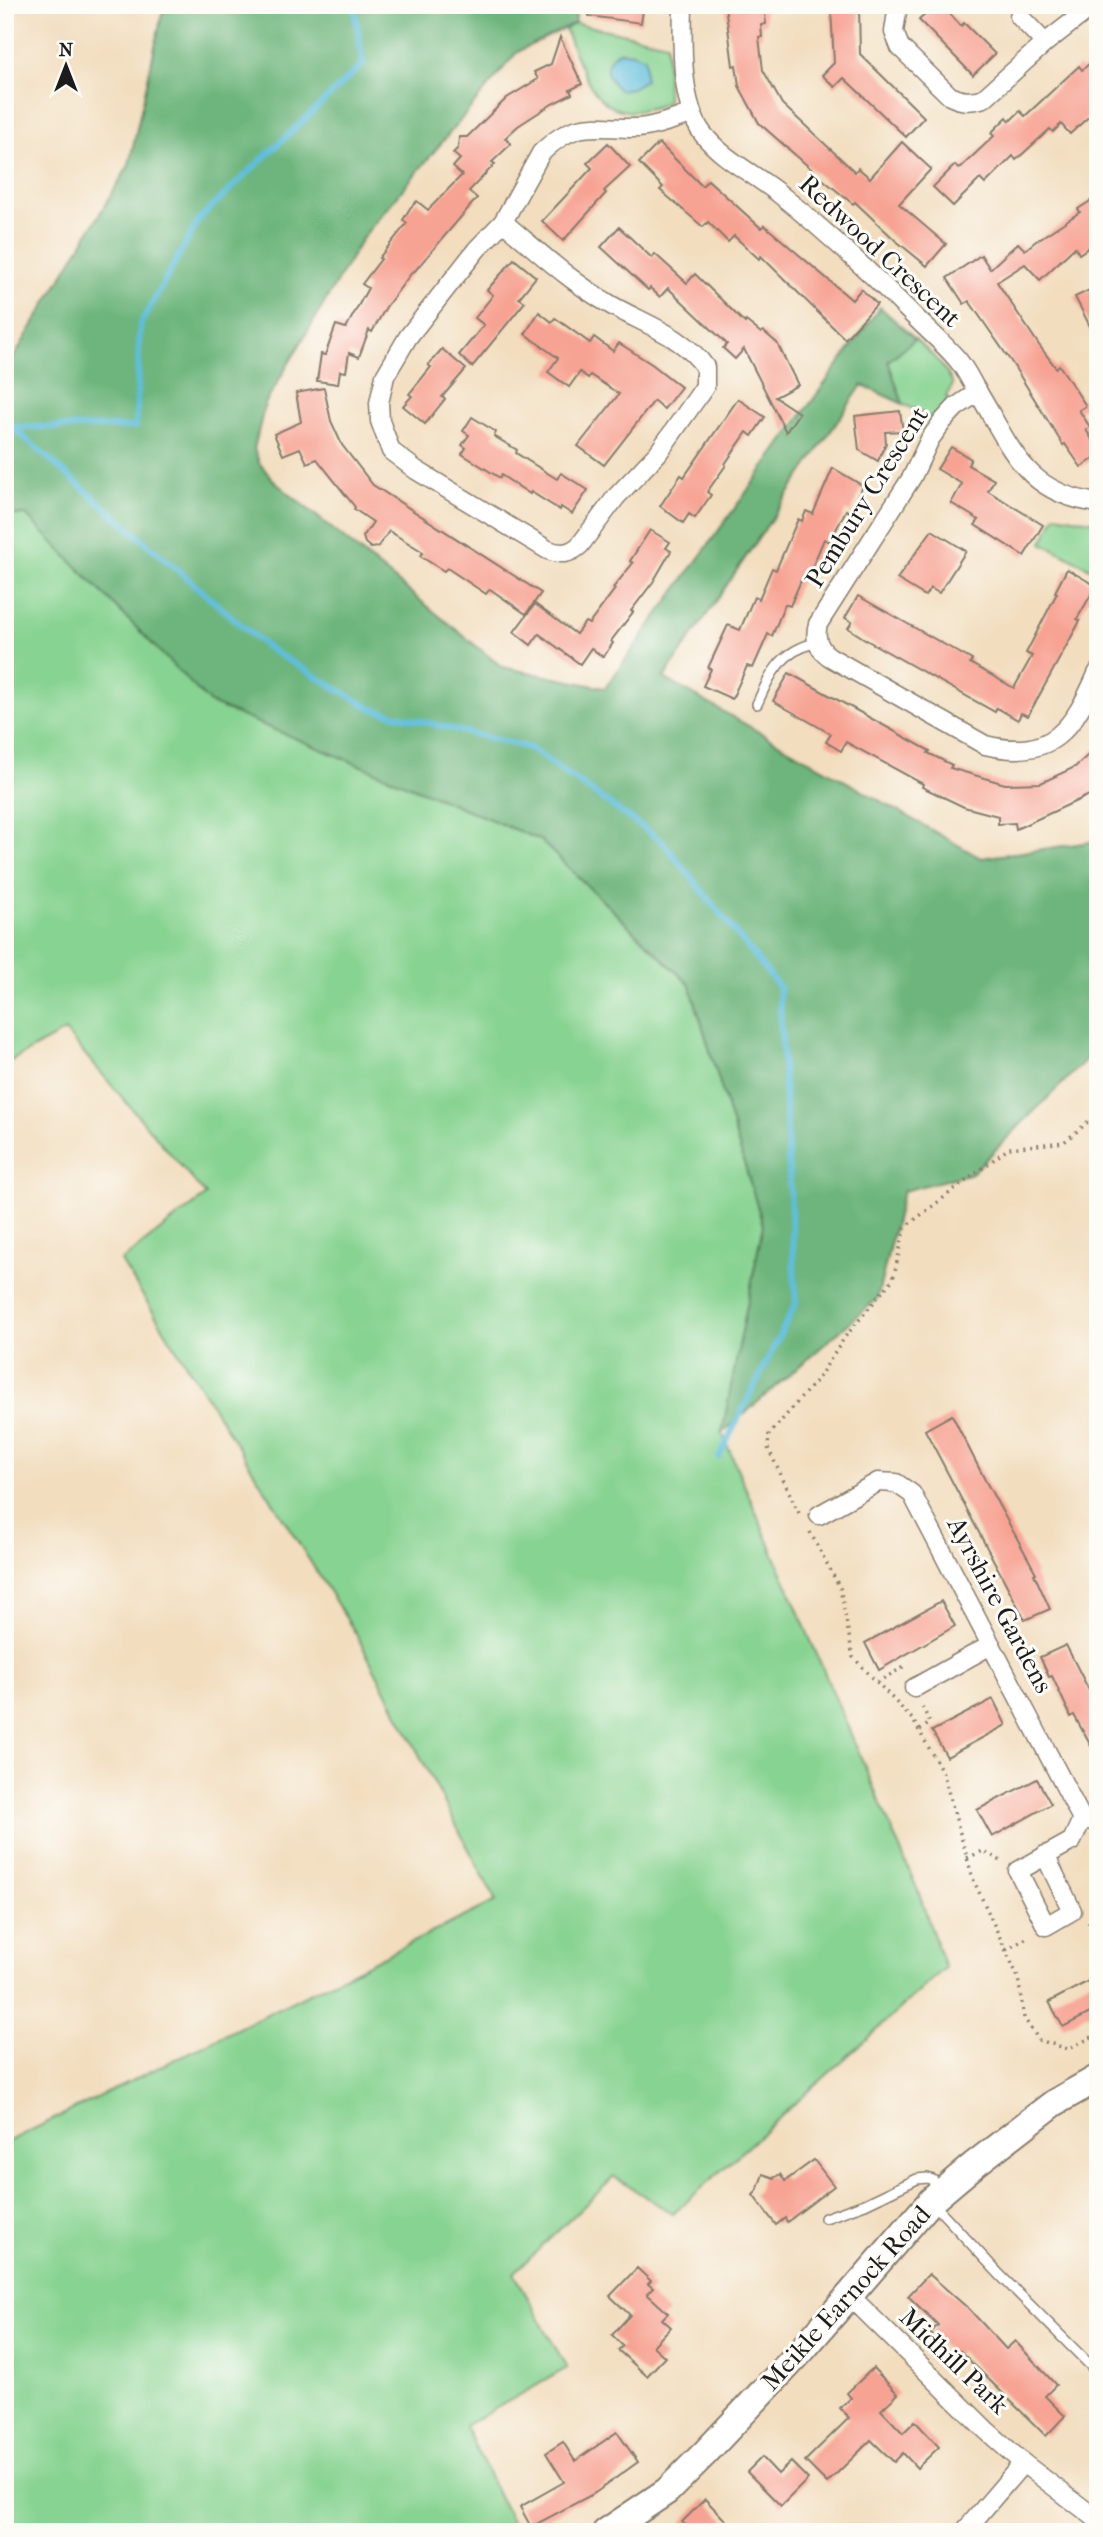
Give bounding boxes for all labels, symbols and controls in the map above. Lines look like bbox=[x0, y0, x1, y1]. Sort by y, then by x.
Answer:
north arrow bbox=[32, 32, 102, 102]
text: N bbox=[59, 39, 74, 61]
street label: Redwood Crescent bbox=[793, 168, 968, 334]
street label: Pembury Crescent bbox=[799, 400, 935, 593]
street label: Ayrshire Gardens bbox=[940, 1511, 1059, 1698]
street label: Meikle Earnock Road bbox=[755, 2199, 938, 2397]
street label: Midhill Park bbox=[893, 2301, 1015, 2421]

